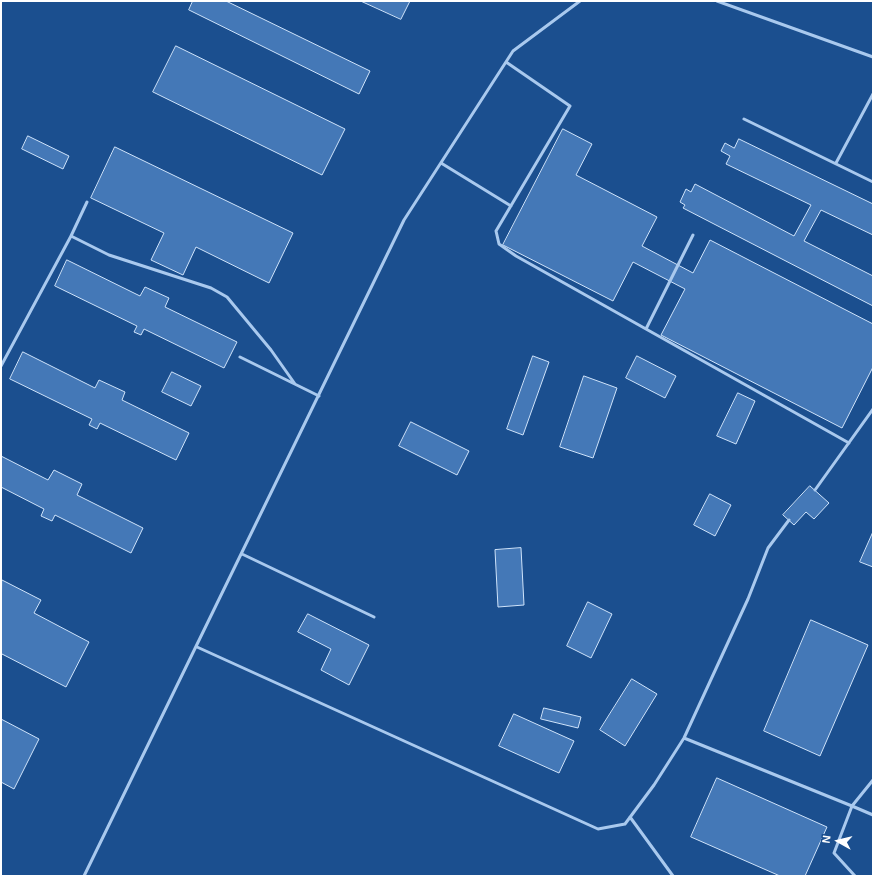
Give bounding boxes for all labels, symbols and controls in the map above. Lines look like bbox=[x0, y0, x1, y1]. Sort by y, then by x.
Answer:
north arrow bbox=[818, 821, 858, 861]
text: N bbox=[820, 835, 833, 844]

